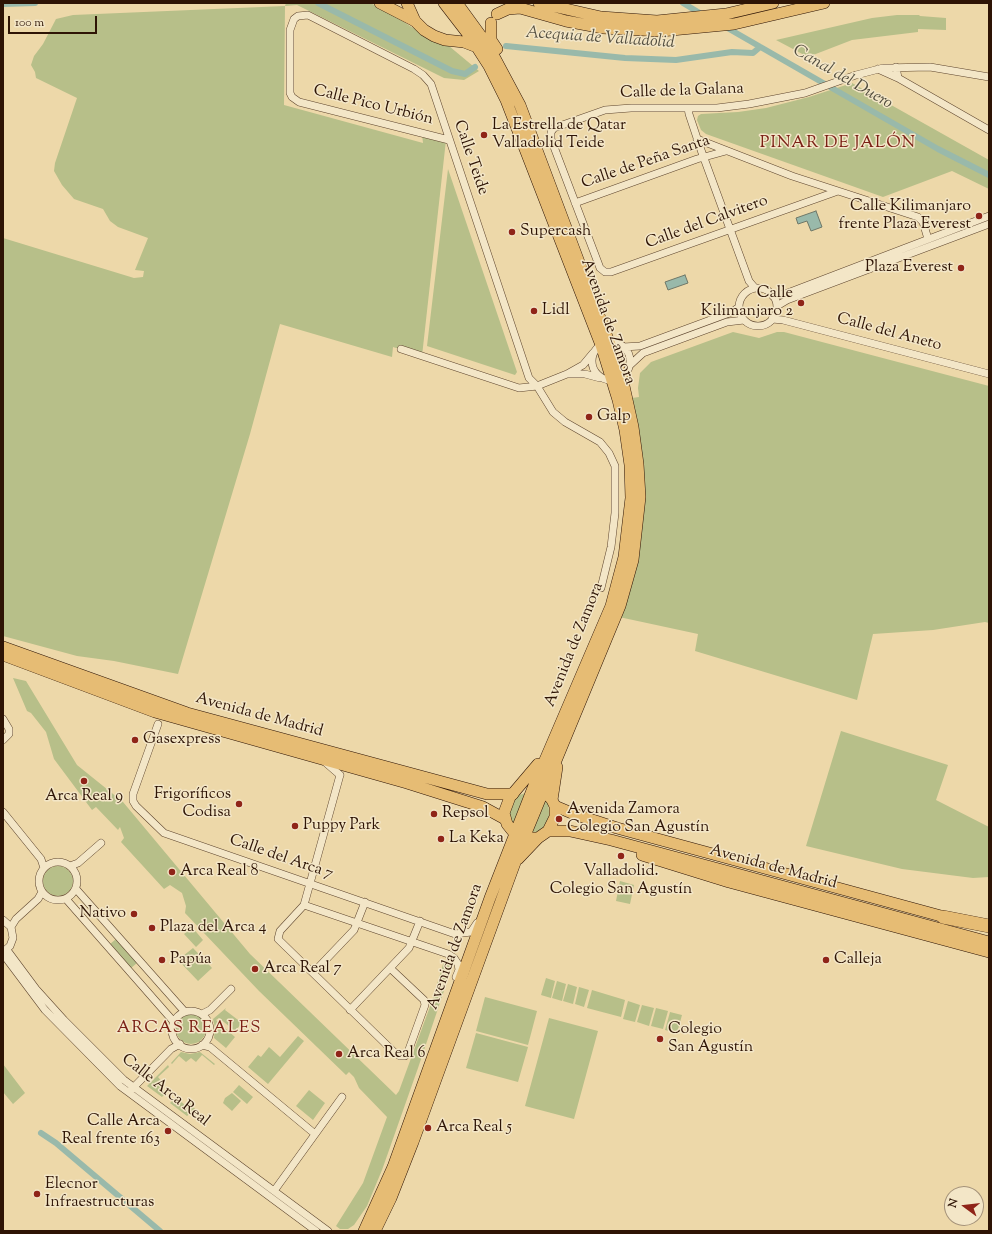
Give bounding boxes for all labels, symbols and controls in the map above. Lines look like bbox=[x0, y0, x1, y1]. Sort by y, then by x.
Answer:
scale bar bbox=[10, 8, 99, 34]
text: 100 m bbox=[15, 14, 44, 32]
water label: Acequia de Valladolid bbox=[525, 24, 675, 54]
water label: Canal del Duero bbox=[789, 41, 895, 115]
street label: Calle de la Galana bbox=[620, 80, 744, 104]
street label: Calle Pico Urbión bbox=[311, 82, 435, 130]
place label: La Estrella de Qatar Valladolid Teide bbox=[492, 116, 626, 154]
street label: Calle Teide bbox=[448, 118, 492, 198]
marker: La Estrella de Qatar Valladolid Teide bbox=[479, 130, 489, 140]
street label: Calle de Peña Santa bbox=[579, 132, 713, 194]
district label: PINAR DE JALÓN bbox=[760, 134, 916, 154]
street label: Calle del Calvitero bbox=[643, 192, 771, 254]
place label: Calle Kilimanjaro frente Plaza Everest bbox=[838, 197, 971, 235]
marker: Calle Kilimanjaro frente Plaza Everest bbox=[974, 211, 984, 221]
place label: Supercash bbox=[520, 222, 591, 242]
marker: Supercash bbox=[507, 227, 517, 237]
street label: Avenida de Zamora bbox=[575, 256, 639, 388]
place label: Plaza Everest bbox=[865, 258, 953, 278]
marker: Plaza Everest bbox=[956, 263, 966, 273]
place label: Calle Kilimanjaro 2 bbox=[701, 284, 793, 322]
marker: Calle Kilimanjaro 2 bbox=[796, 298, 806, 308]
place label: Lidl bbox=[542, 301, 570, 321]
marker: Lidl bbox=[529, 306, 539, 316]
street label: Calle del Aneto bbox=[835, 310, 943, 356]
place label: Galp bbox=[597, 407, 631, 427]
marker: Galp bbox=[584, 412, 594, 422]
street label: Avenida de Zamora bbox=[541, 580, 609, 710]
street label: Avenida de Madrid bbox=[193, 690, 325, 742]
place label: Gasexpress bbox=[143, 730, 221, 750]
marker: Gasexpress bbox=[130, 735, 140, 745]
marker: Arca Real 9 bbox=[79, 776, 89, 786]
place label: Frigoríficos Codisa bbox=[154, 785, 231, 823]
place label: Arca Real 9 bbox=[45, 787, 123, 807]
marker: Frigoríficos Codisa bbox=[234, 799, 244, 809]
place label: Avenida Zamora Colegio San Agustín bbox=[567, 800, 710, 838]
place label: Repsol bbox=[442, 804, 489, 824]
marker: Repsol bbox=[429, 809, 439, 819]
marker: Avenida Zamora Colegio San Agustín bbox=[554, 814, 564, 824]
place label: Puppy Park bbox=[303, 816, 380, 836]
marker: Puppy Park bbox=[290, 821, 300, 831]
place label: La Keka bbox=[449, 829, 504, 849]
street label: Calle del Arca 7 bbox=[227, 831, 335, 885]
marker: La Keka bbox=[436, 834, 446, 844]
street label: Avenida de Madrid bbox=[707, 842, 839, 894]
marker: Valladolid. Colegio San Agustín bbox=[616, 851, 626, 861]
place label: Arca Real 8 bbox=[180, 862, 258, 882]
place label: Valladolid. Colegio San Agustín bbox=[550, 862, 692, 900]
marker: Arca Real 8 bbox=[167, 867, 177, 877]
street label: Avenida de Zamora bbox=[424, 881, 488, 1013]
place label: Nativo bbox=[80, 904, 126, 924]
marker: Nativo bbox=[129, 909, 139, 919]
place label: Plaza del Arca 4 bbox=[160, 918, 267, 938]
marker: Plaza del Arca 4 bbox=[147, 923, 157, 933]
place label: Papúa bbox=[170, 950, 211, 970]
place label: Calleja bbox=[834, 950, 882, 970]
marker: Papúa bbox=[157, 955, 167, 965]
marker: Calleja bbox=[821, 955, 831, 965]
place label: Arca Real 7 bbox=[263, 959, 341, 979]
marker: Arca Real 7 bbox=[250, 964, 260, 974]
district label: ARCAS REALES bbox=[117, 1019, 261, 1039]
place label: Colegio San Agustín bbox=[668, 1020, 753, 1058]
marker: Colegio San Agustín bbox=[655, 1034, 665, 1044]
place label: Arca Real 6 bbox=[347, 1044, 425, 1064]
marker: Arca Real 6 bbox=[334, 1049, 344, 1059]
street label: Calle Arca Real bbox=[117, 1051, 213, 1131]
place label: Calle Arca Real frente 163 bbox=[62, 1112, 160, 1150]
place label: Arca Real 5 bbox=[436, 1118, 512, 1138]
marker: Arca Real 5 bbox=[423, 1123, 433, 1133]
marker: Calle Arca Real frente 163 bbox=[163, 1126, 173, 1136]
place label: Elecnor Infraestructuras bbox=[45, 1175, 154, 1213]
north arrow bbox=[944, 1186, 984, 1226]
marker: Elecnor Infraestructuras bbox=[32, 1189, 42, 1199]
text: N bbox=[945, 1197, 962, 1209]

